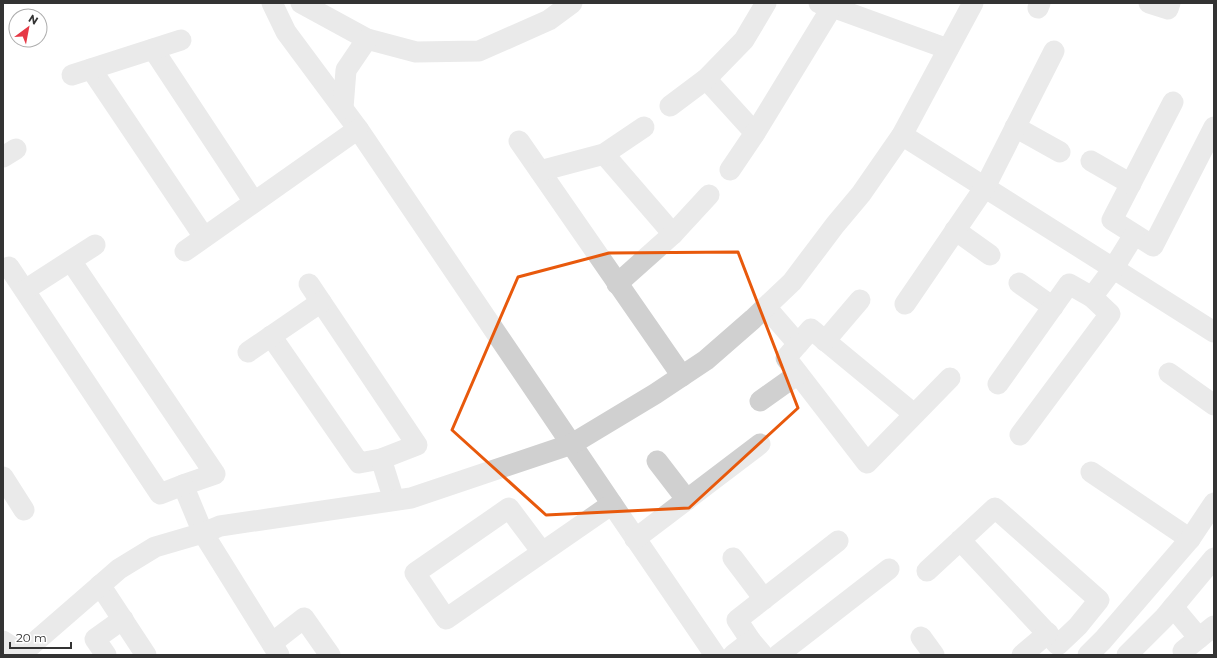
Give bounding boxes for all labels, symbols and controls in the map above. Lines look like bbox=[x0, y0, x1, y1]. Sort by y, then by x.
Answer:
north arrow bbox=[8, 8, 48, 48]
text: N bbox=[26, 11, 41, 28]
scale bar bbox=[10, 624, 71, 650]
text: 20 m bbox=[16, 630, 47, 645]

